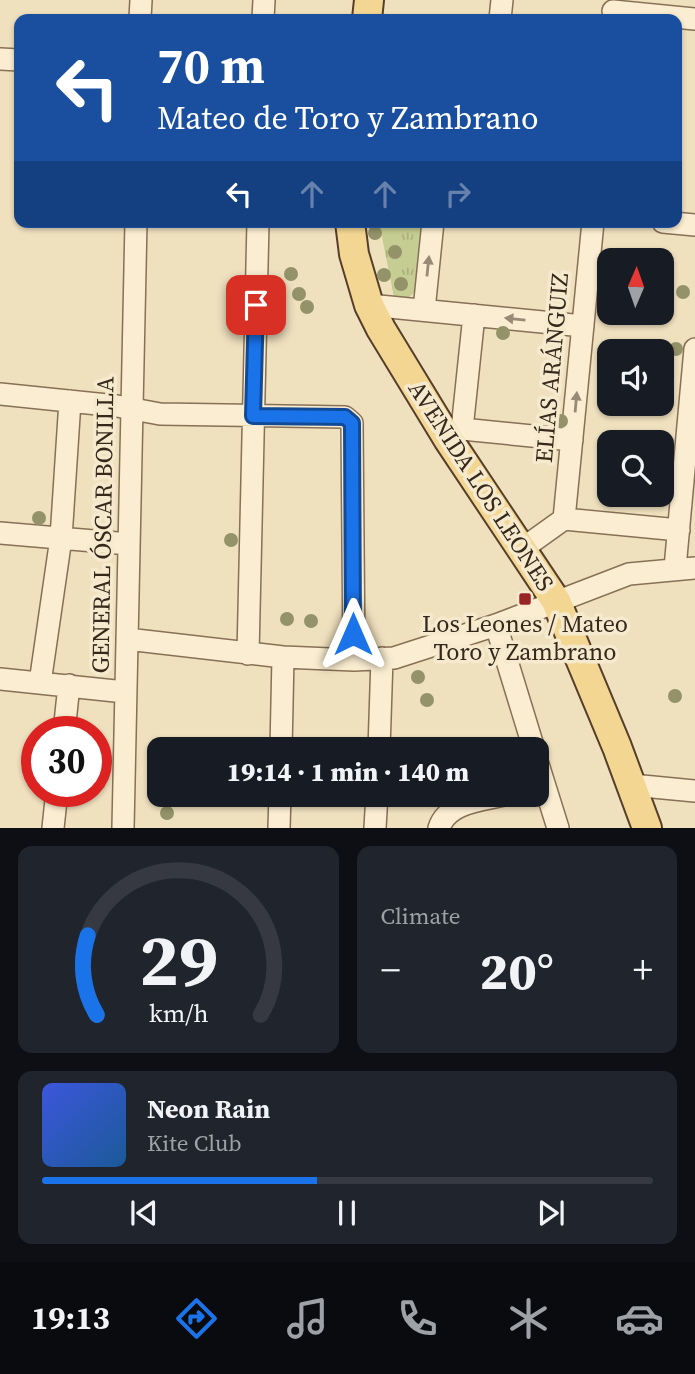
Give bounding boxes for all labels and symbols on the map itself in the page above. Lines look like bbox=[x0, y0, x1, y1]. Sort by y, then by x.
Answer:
north arrow bbox=[597, 248, 674, 326]
one-way arrow bbox=[423, 255, 434, 277]
street label: ELÍAS ARÁNGUIZ bbox=[527, 272, 576, 464]
pin bbox=[226, 275, 286, 335]
one-way arrow bbox=[504, 313, 526, 324]
street label: AVENIDA LOS LEONES bbox=[401, 374, 562, 597]
street label: GENERAL ÓSCAR BONILLA bbox=[83, 376, 122, 674]
one-way arrow bbox=[570, 391, 581, 413]
marker: Los Leones / Mateo Toro y Zambrano bbox=[517, 591, 533, 607]
position arrow bbox=[316, 597, 390, 671]
place label: Los Leones / Mateo Toro y Zambrano bbox=[422, 607, 628, 668]
speed limit sign: 30 bbox=[21, 716, 112, 807]

